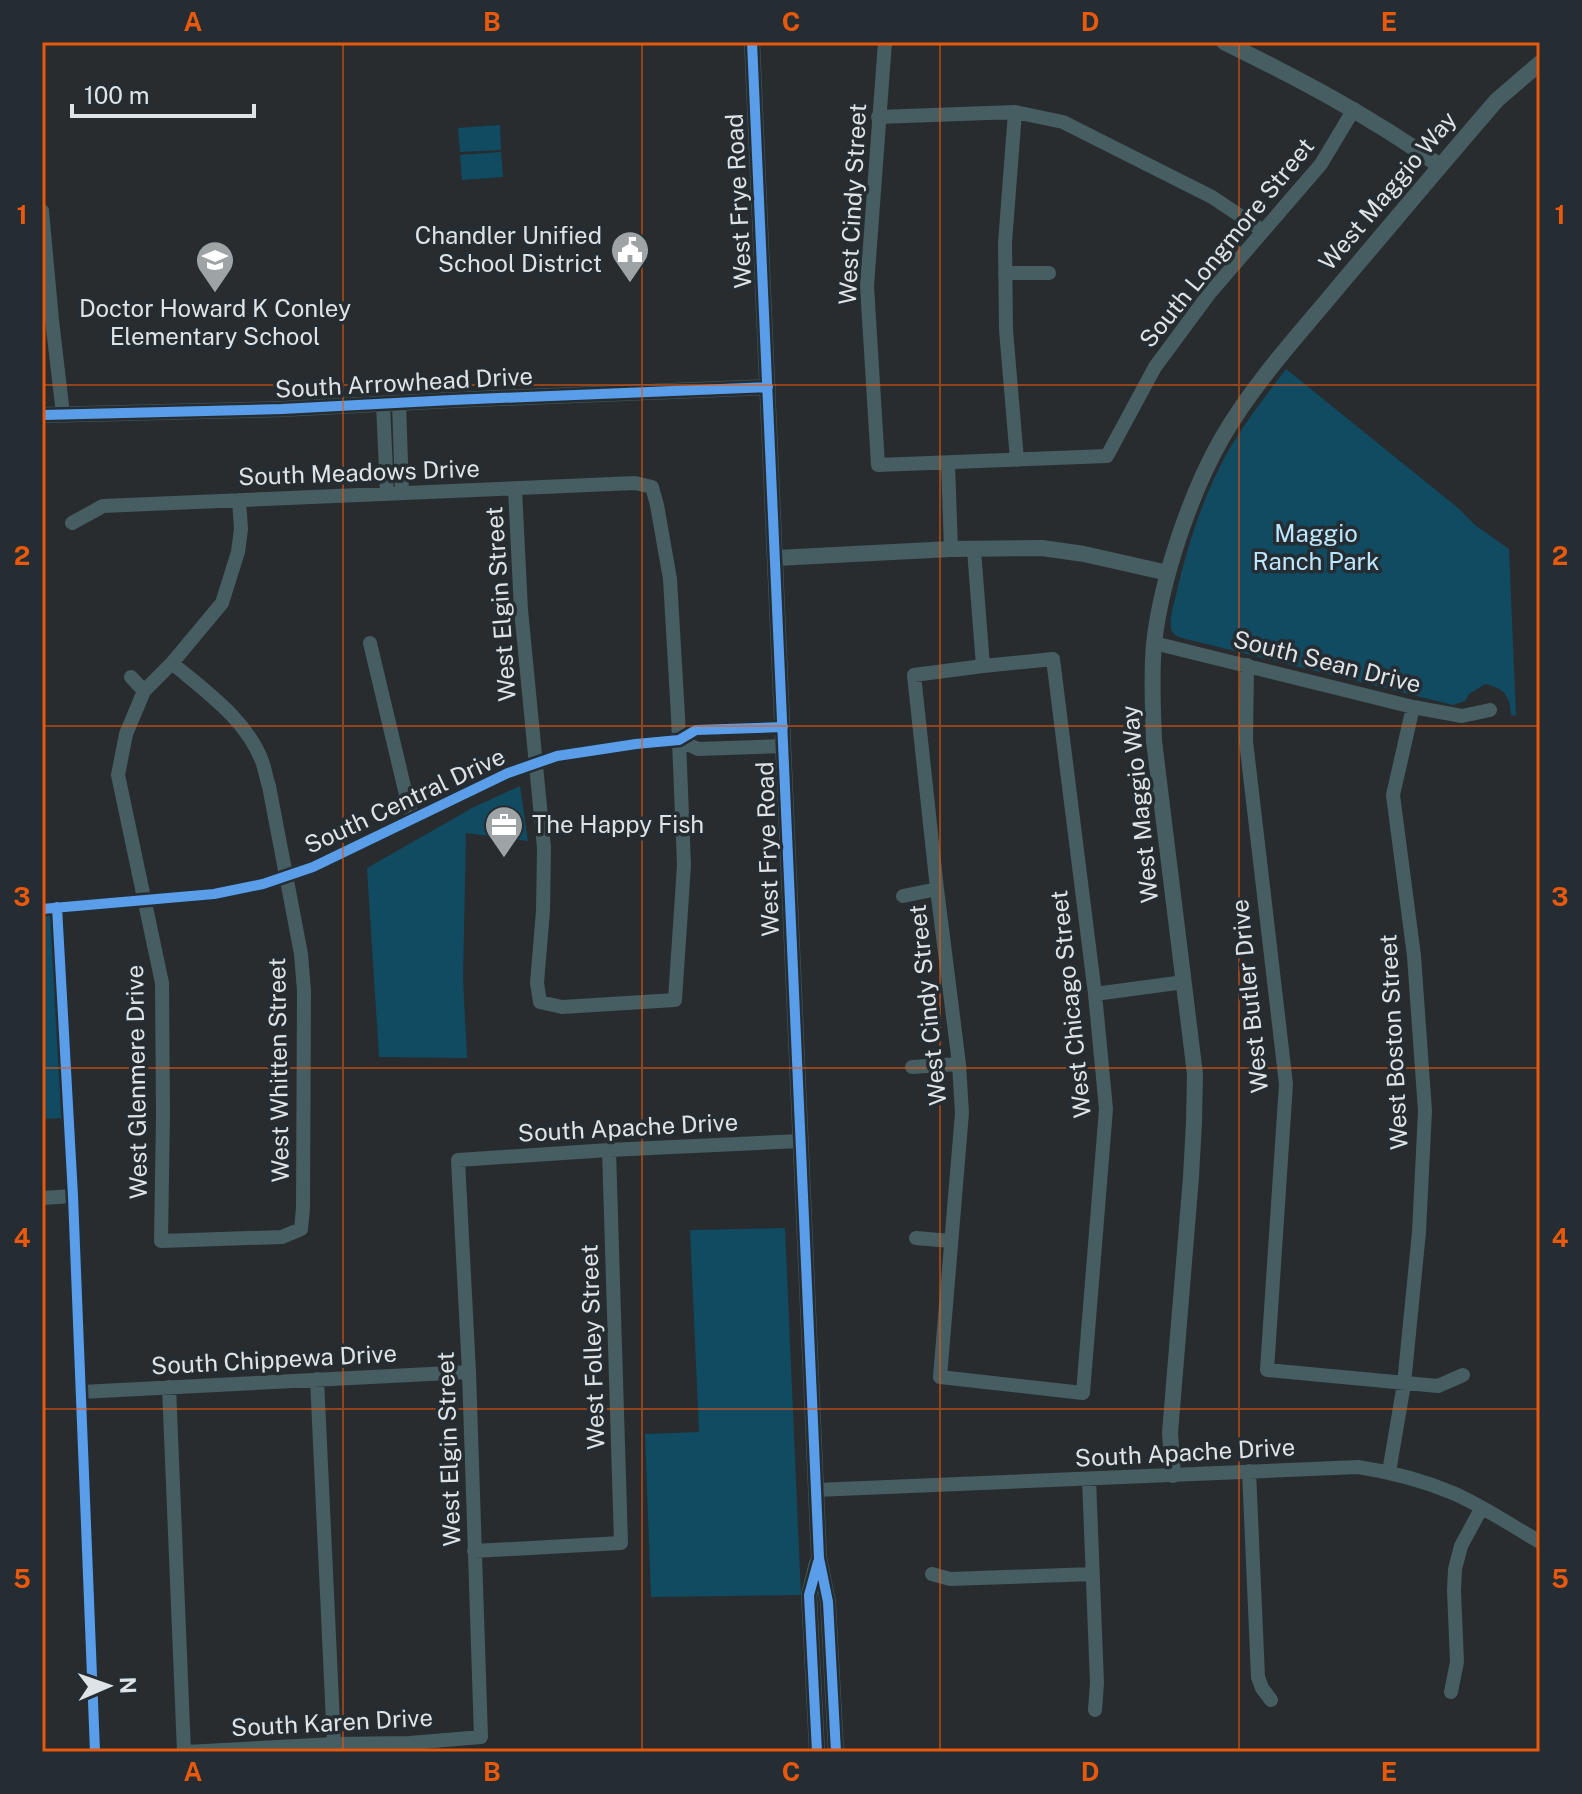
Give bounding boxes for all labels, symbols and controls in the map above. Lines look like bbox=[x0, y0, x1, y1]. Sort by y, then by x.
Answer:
text: A bbox=[184, 6, 203, 37]
text: B bbox=[483, 6, 501, 37]
text: C bbox=[782, 6, 800, 37]
text: D bbox=[1081, 6, 1099, 37]
text: E bbox=[1381, 6, 1397, 37]
scale bar bbox=[72, 68, 254, 118]
text: 100 m bbox=[84, 81, 150, 109]
street label: West Cindy Street bbox=[833, 102, 871, 305]
street label: West Maggio Way bbox=[1313, 105, 1462, 275]
street label: West Frye Road bbox=[719, 113, 757, 289]
street label: South Longmore Street bbox=[1133, 132, 1319, 353]
text: 1 bbox=[16, 199, 28, 230]
text: 1 bbox=[1554, 199, 1566, 230]
place label: Chandler Unified School District bbox=[415, 221, 602, 277]
public building icon: Chandler Unified School District bbox=[609, 229, 651, 284]
school or university icon: Doctor Howard K Conley Elementary School bbox=[194, 239, 236, 294]
place label: Doctor Howard K Conley Elementary School bbox=[79, 294, 351, 350]
street label: South Arrowhead Drive bbox=[274, 361, 534, 403]
street label: South Meadows Drive bbox=[238, 454, 480, 490]
street label: West Elgin Street bbox=[479, 506, 521, 702]
park label: Maggio Ranch Park bbox=[1253, 519, 1379, 575]
text: 2 bbox=[14, 540, 30, 571]
text: 2 bbox=[1552, 540, 1568, 571]
street label: South Sean Drive bbox=[1230, 624, 1424, 698]
street label: West Maggio Way bbox=[1115, 704, 1163, 904]
street label: South Central Drive bbox=[300, 741, 509, 859]
street label: West Frye Road bbox=[750, 761, 784, 937]
office icon: The Happy Fish bbox=[483, 804, 525, 859]
place label: The Happy Fish bbox=[532, 810, 704, 838]
text: 3 bbox=[13, 881, 31, 912]
text: 3 bbox=[1551, 881, 1569, 912]
street label: West Chicago Street bbox=[1044, 889, 1096, 1119]
street label: West Butler Drive bbox=[1225, 898, 1273, 1094]
street label: West Cindy Street bbox=[903, 903, 951, 1107]
street label: West Boston Street bbox=[1373, 933, 1413, 1151]
street label: West Whitten Street bbox=[262, 957, 294, 1183]
street label: West Glenmere Drive bbox=[120, 965, 152, 1199]
street label: South Apache Drive bbox=[517, 1107, 739, 1147]
text: 4 bbox=[13, 1222, 31, 1253]
text: 4 bbox=[1551, 1222, 1569, 1253]
street label: West Folley Street bbox=[574, 1244, 610, 1450]
street label: South Chippewa Drive bbox=[150, 1339, 398, 1379]
street label: West Elgin Street bbox=[431, 1351, 465, 1547]
street label: South Apache Drive bbox=[1074, 1432, 1296, 1472]
text: 5 bbox=[13, 1563, 31, 1594]
text: 5 bbox=[1551, 1563, 1569, 1594]
north arrow bbox=[68, 1646, 148, 1726]
text: N bbox=[115, 1676, 141, 1694]
street label: South Karen Drive bbox=[230, 1703, 433, 1741]
text: A bbox=[184, 1756, 203, 1787]
text: B bbox=[483, 1756, 501, 1787]
text: C bbox=[782, 1756, 800, 1787]
text: D bbox=[1081, 1756, 1099, 1787]
text: E bbox=[1381, 1756, 1397, 1787]

